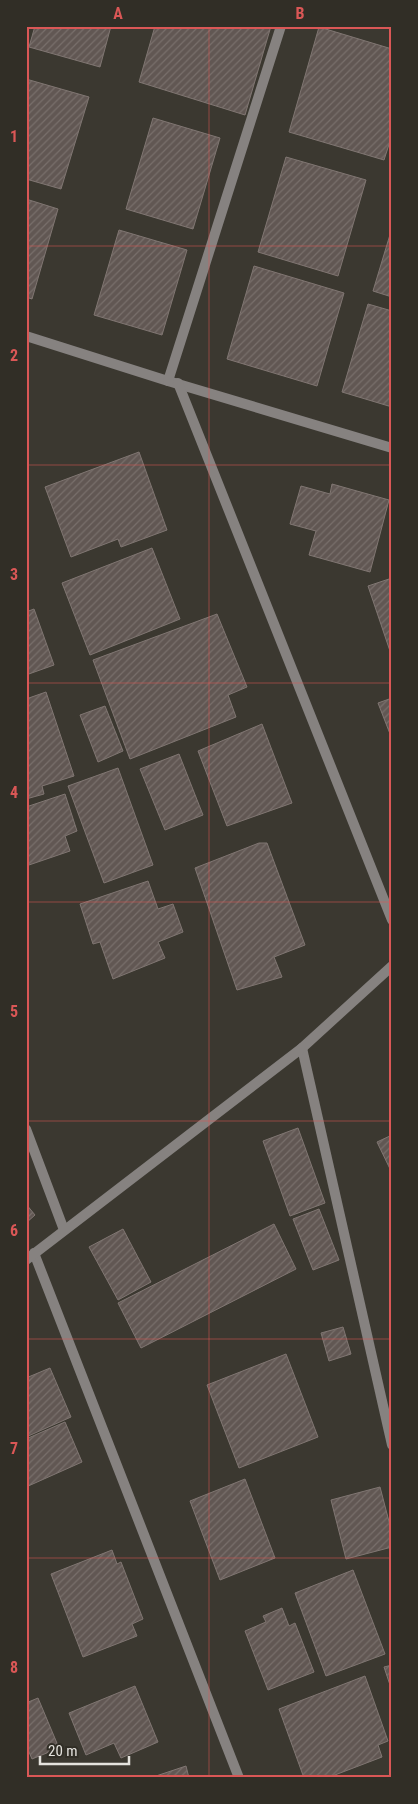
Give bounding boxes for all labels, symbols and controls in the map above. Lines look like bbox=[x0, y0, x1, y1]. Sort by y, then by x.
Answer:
text: A bbox=[113, 4, 123, 23]
text: B bbox=[296, 4, 305, 23]
text: 1 bbox=[10, 127, 18, 146]
text: 2 bbox=[10, 346, 18, 365]
text: 3 bbox=[10, 565, 18, 584]
text: 4 bbox=[10, 783, 18, 802]
text: 5 bbox=[10, 1002, 18, 1021]
text: 6 bbox=[10, 1221, 18, 1240]
text: 7 bbox=[10, 1439, 18, 1458]
text: 8 bbox=[10, 1658, 18, 1677]
scale bar bbox=[40, 1734, 129, 1766]
text: 20 m bbox=[48, 1742, 78, 1760]

